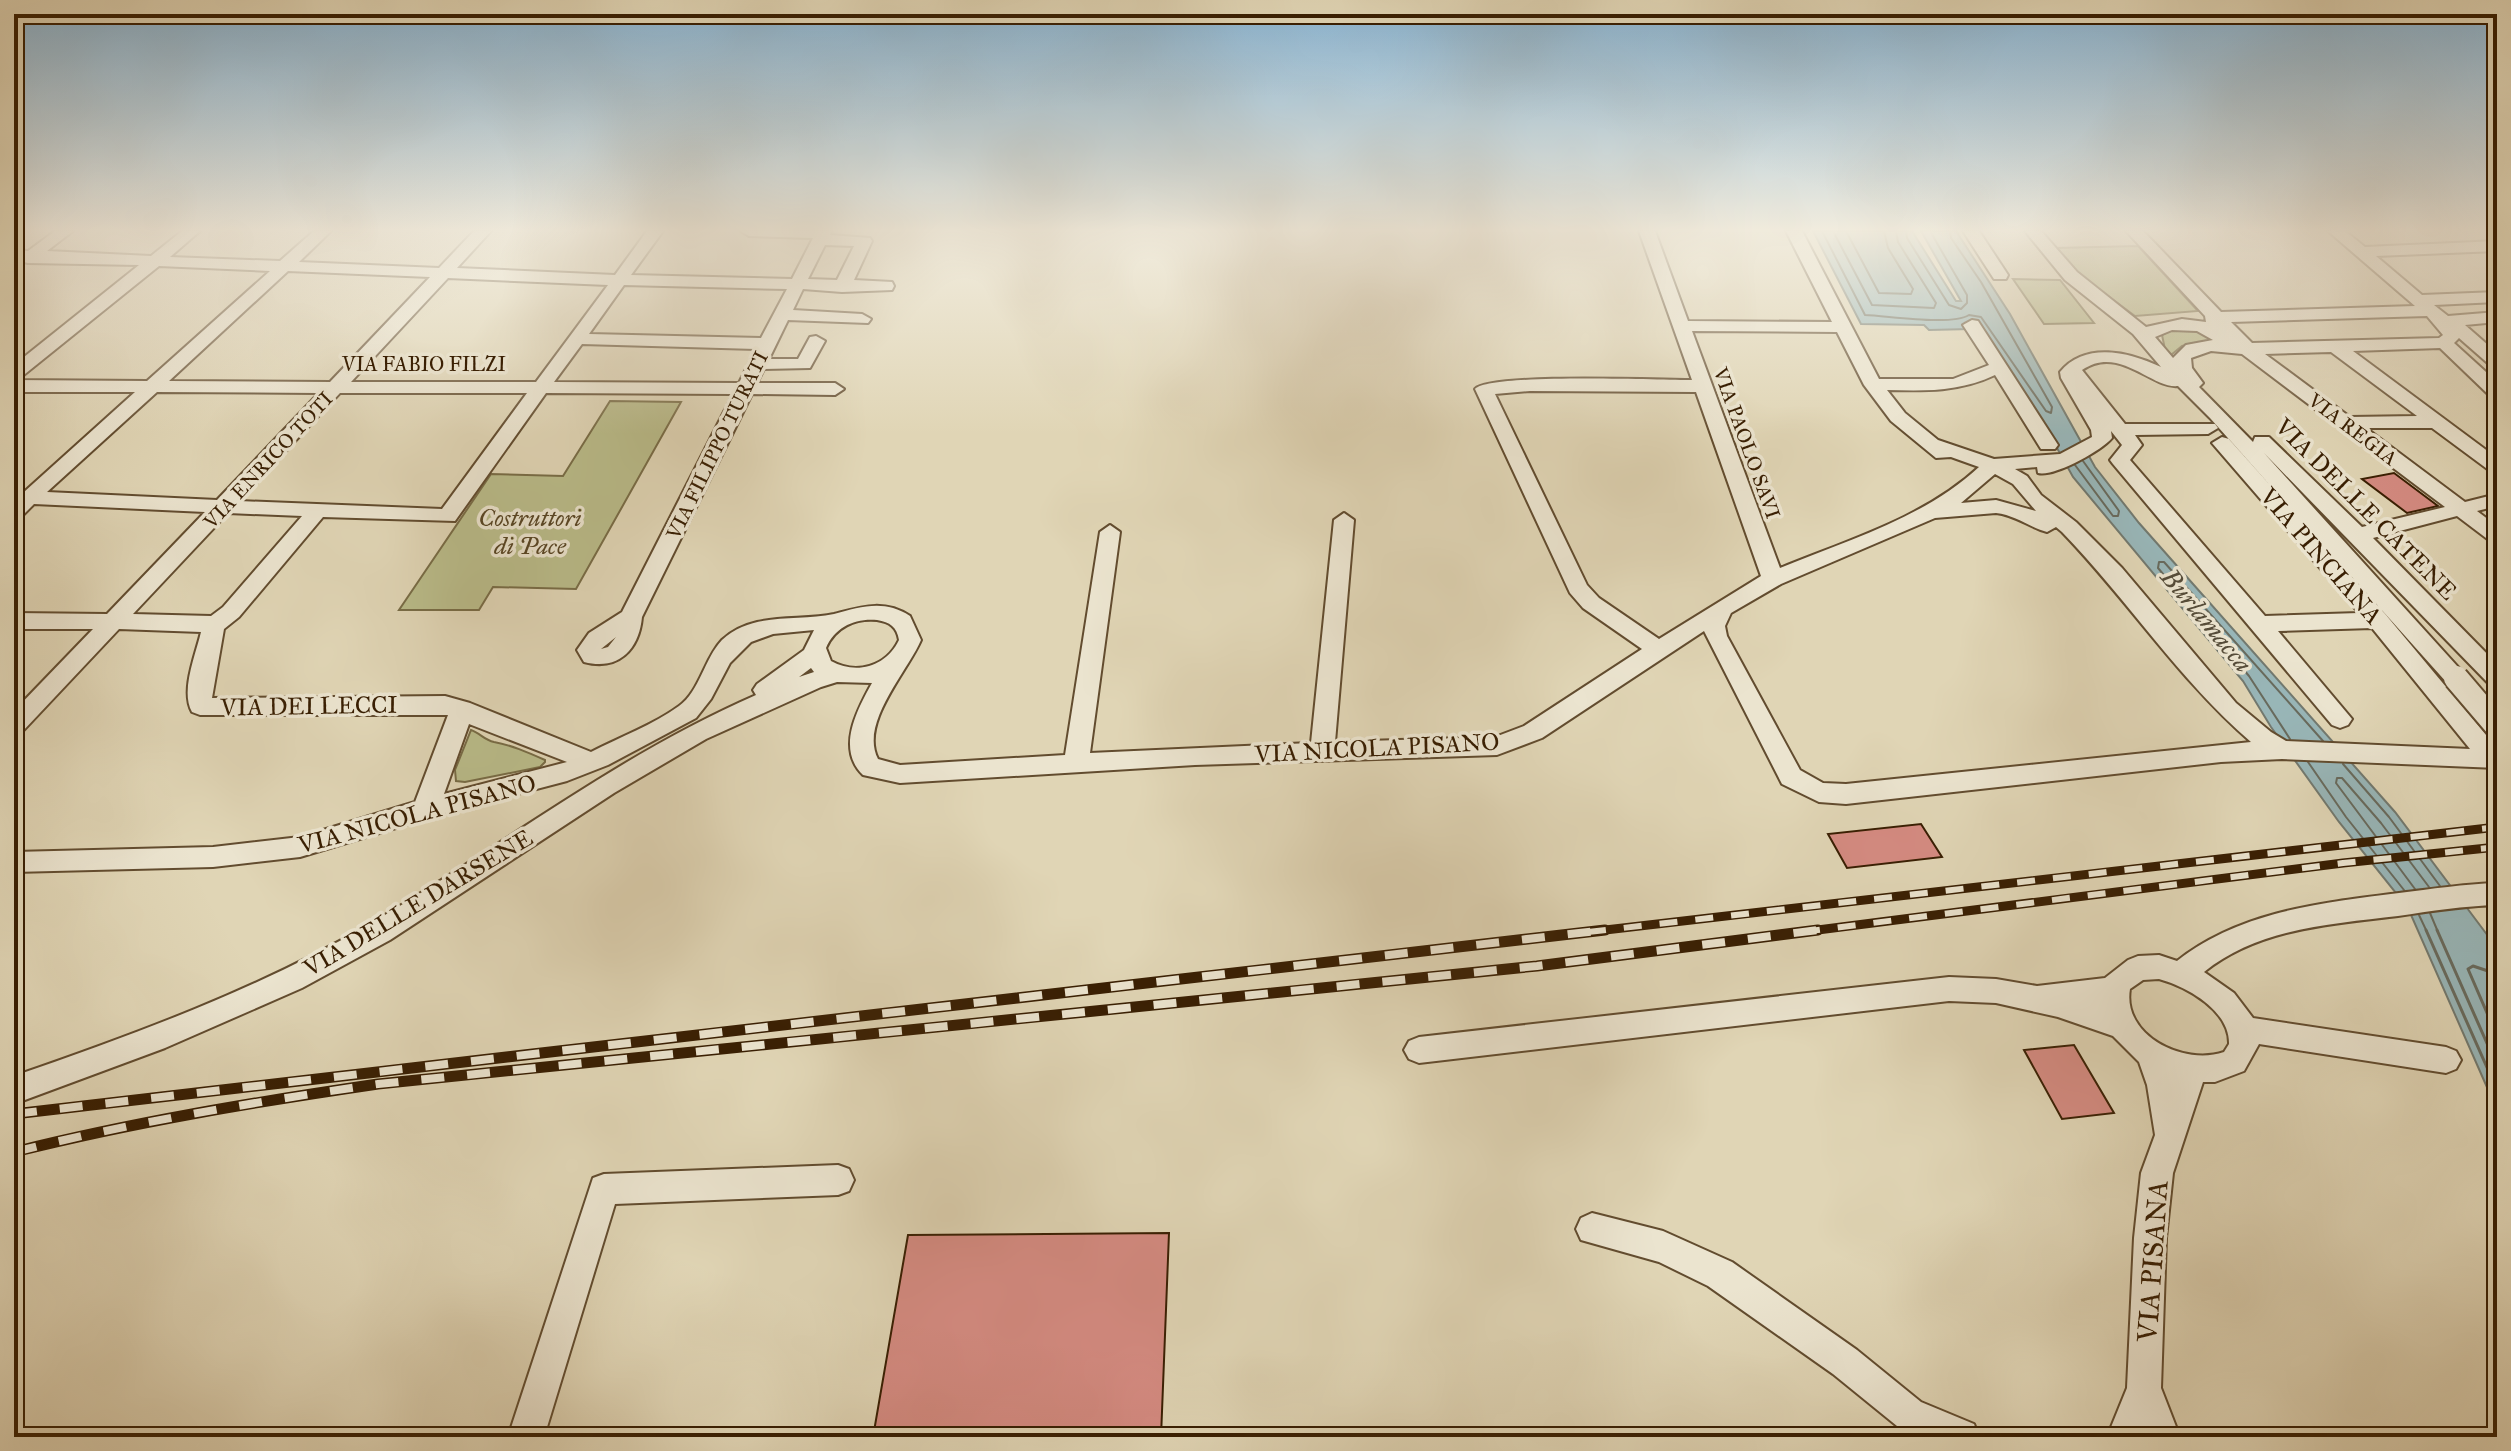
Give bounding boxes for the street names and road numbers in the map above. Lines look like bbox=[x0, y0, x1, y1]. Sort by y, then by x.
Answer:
street label: VIA FILIPPO TURATI bbox=[661, 347, 773, 544]
street label: VIA FABIO FILZI bbox=[341, 352, 506, 376]
street label: VIA PAOLO SAVI bbox=[1708, 363, 1786, 522]
street label: VIA ENRICO TOTI bbox=[198, 387, 338, 534]
street label: VIA REGIA bbox=[2303, 387, 2403, 471]
street label: VIA DELLE CATENE bbox=[2268, 411, 2463, 606]
street label: VIA PINCIANA bbox=[2253, 481, 2389, 631]
street label: VIA DEI LECCI bbox=[219, 689, 398, 723]
street label: VIA NICOLA PISANO bbox=[1253, 727, 1500, 769]
street label: VIA NICOLA PISANO bbox=[294, 768, 539, 860]
street label: VIA DELLE DARSENE bbox=[297, 823, 538, 984]
street label: VIA PISANA bbox=[2129, 1179, 2176, 1344]

